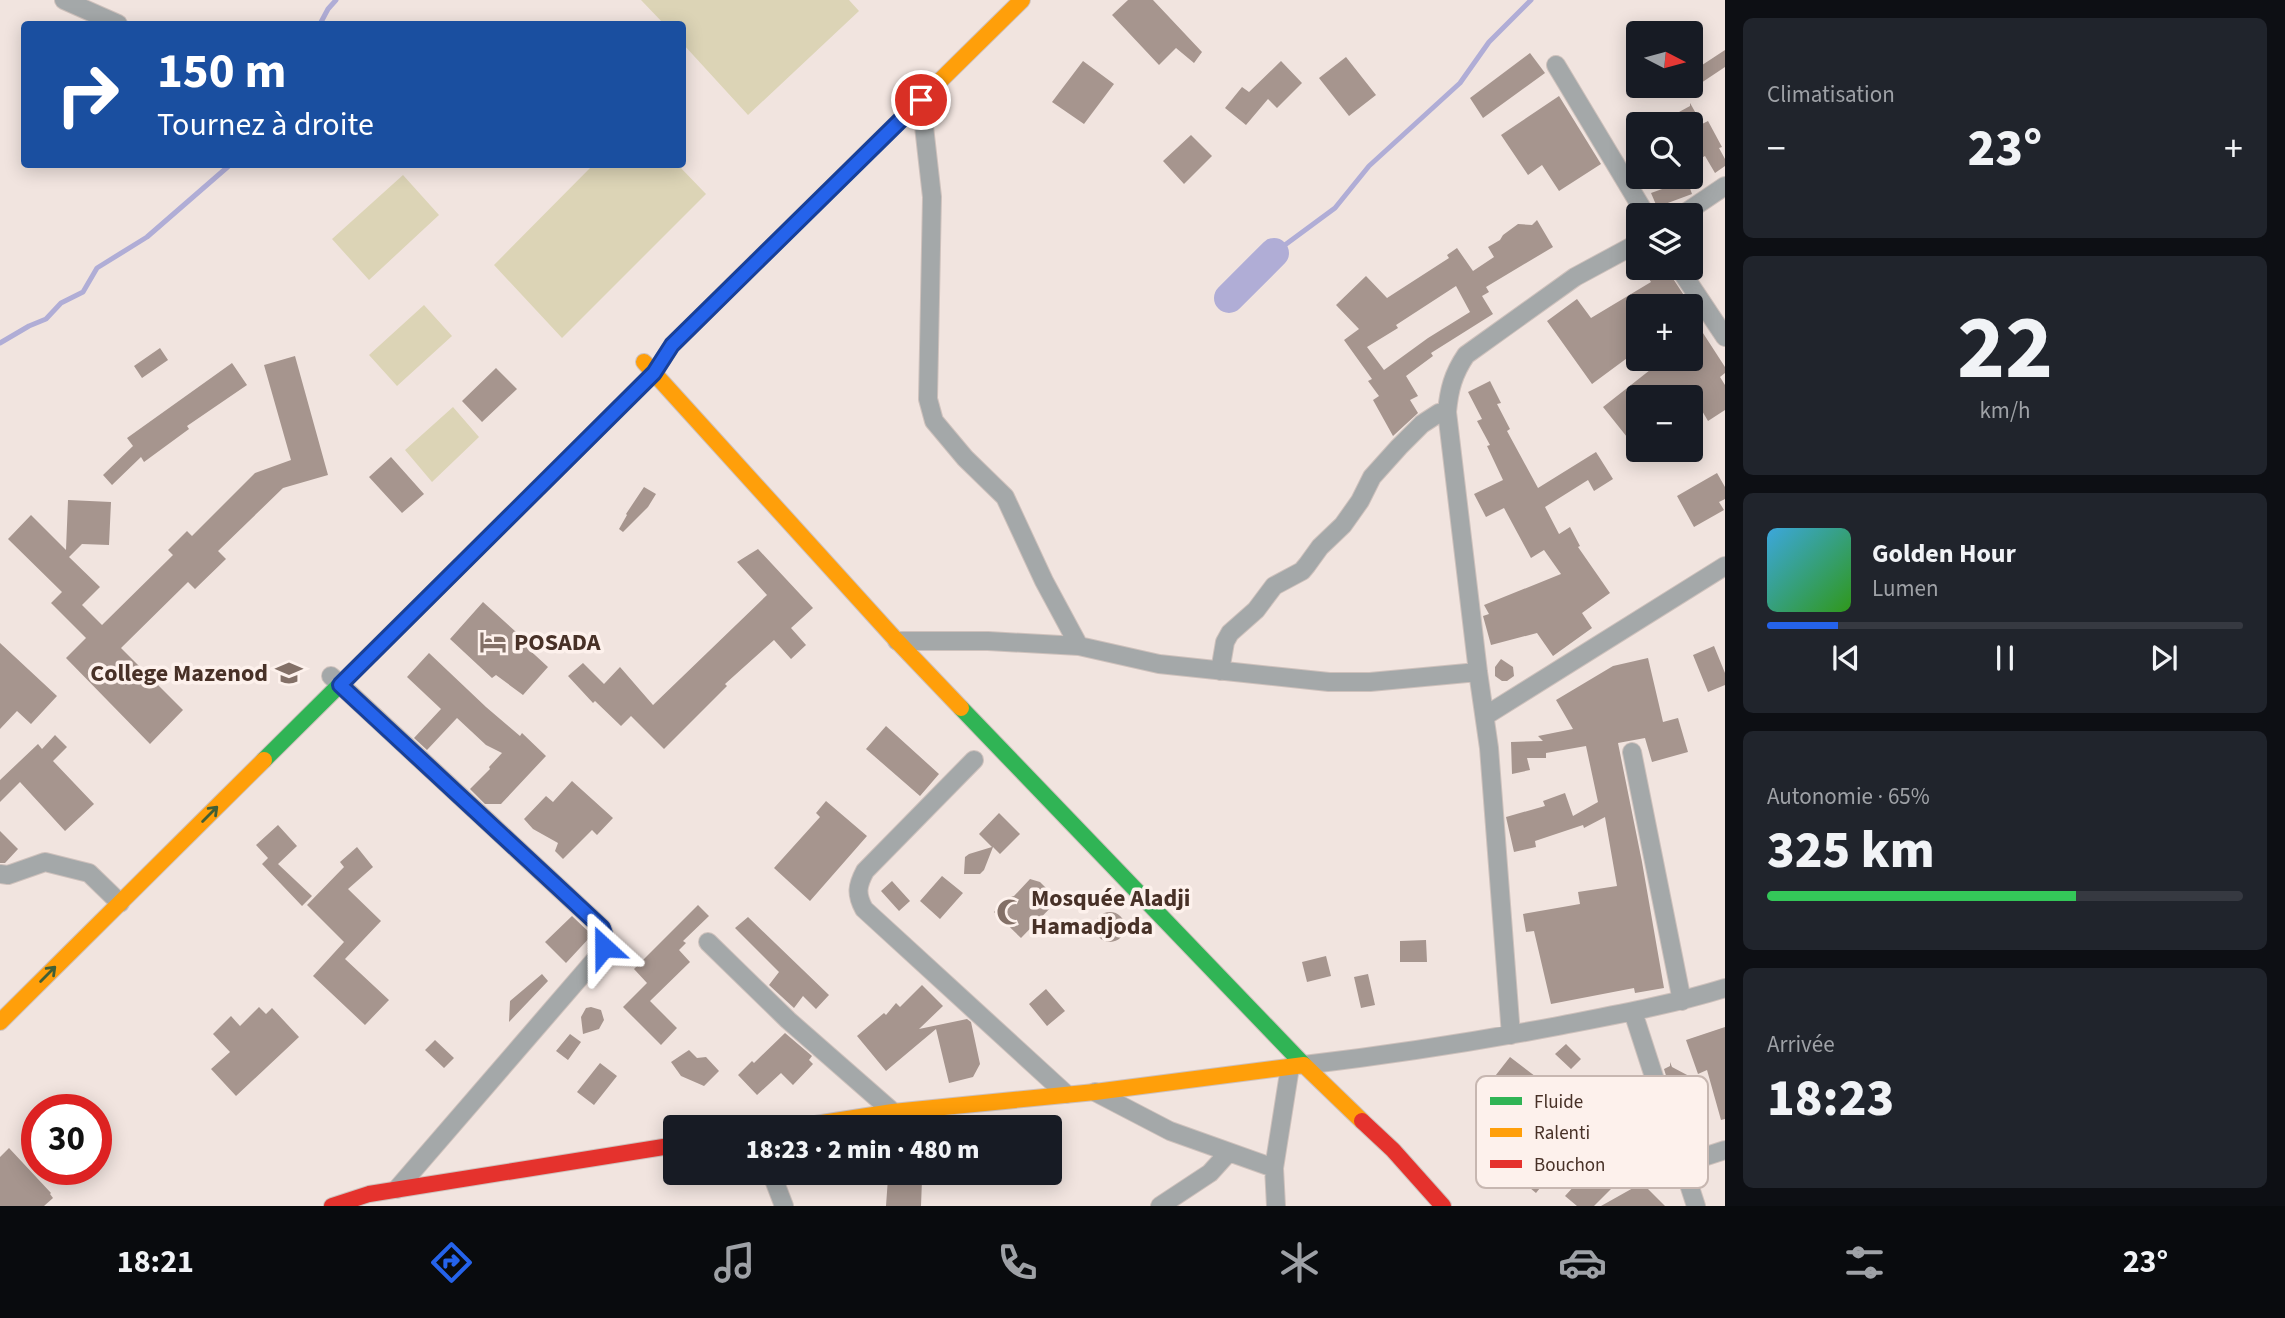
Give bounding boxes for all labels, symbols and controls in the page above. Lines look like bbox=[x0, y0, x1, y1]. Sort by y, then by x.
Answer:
north arrow bbox=[1626, 21, 1703, 98]
map controls bbox=[1626, 21, 1703, 462]
text: 150 m bbox=[157, 37, 286, 107]
icon: right bbox=[42, 49, 133, 140]
pin bbox=[891, 70, 951, 130]
text: Climatisation bbox=[1767, 78, 1895, 111]
icon: arrive bbox=[902, 81, 940, 119]
text: Tournez à droite bbox=[157, 102, 374, 148]
button: search bbox=[1626, 112, 1703, 189]
text: 23° bbox=[1968, 112, 2042, 186]
text: − bbox=[1767, 122, 1786, 176]
text: + bbox=[2224, 122, 2243, 176]
button: layers bbox=[1626, 203, 1703, 280]
text: 22 bbox=[1957, 284, 2053, 413]
button: + bbox=[1626, 294, 1703, 371]
button: − bbox=[1626, 385, 1703, 462]
text: km/h bbox=[1979, 394, 2031, 427]
text: Golden Hour bbox=[1872, 535, 2016, 572]
text: Lumen bbox=[1872, 572, 1939, 605]
place label: POSADA bbox=[514, 625, 601, 660]
hotel icon: POSADA bbox=[478, 627, 508, 657]
icon: previous bbox=[1827, 639, 1865, 677]
icon: pause bbox=[1986, 639, 2024, 677]
icon: next bbox=[2145, 639, 2183, 677]
place label: College Mazenod bbox=[90, 656, 268, 691]
school or university icon: College Mazenod bbox=[274, 658, 304, 688]
text: Autonomie · 65% bbox=[1767, 780, 1930, 813]
one-way arrow bbox=[201, 805, 218, 822]
text: 325 km bbox=[1767, 814, 1935, 888]
place label: Mosquée Aladji Hamadjoda bbox=[1031, 881, 1190, 944]
mosque icon: Mosquée Aladji Hamadjoda bbox=[995, 897, 1025, 927]
position arrow bbox=[567, 910, 641, 984]
one-way arrow bbox=[40, 966, 57, 983]
text: Arrivée bbox=[1767, 1028, 1835, 1061]
text: 18:23 bbox=[1767, 1062, 1894, 1136]
legend bbox=[1476, 1076, 1708, 1188]
text: Fluide bbox=[1534, 1089, 1583, 1116]
speed limit sign: 30 bbox=[21, 1094, 112, 1185]
text: Ralenti bbox=[1534, 1120, 1590, 1147]
text: 18:23 · 2 min · 480 m bbox=[746, 1131, 979, 1168]
text: Bouchon bbox=[1534, 1152, 1606, 1179]
icon: directions bbox=[427, 1238, 476, 1287]
icon: music bbox=[710, 1238, 759, 1287]
icon: phone bbox=[993, 1238, 1042, 1287]
icon: climate bbox=[1275, 1238, 1324, 1287]
icon: car bbox=[1558, 1238, 1607, 1287]
icon: filters bbox=[1840, 1238, 1889, 1287]
text: 18:21 bbox=[117, 1239, 194, 1285]
text: 23° bbox=[2123, 1239, 2168, 1285]

